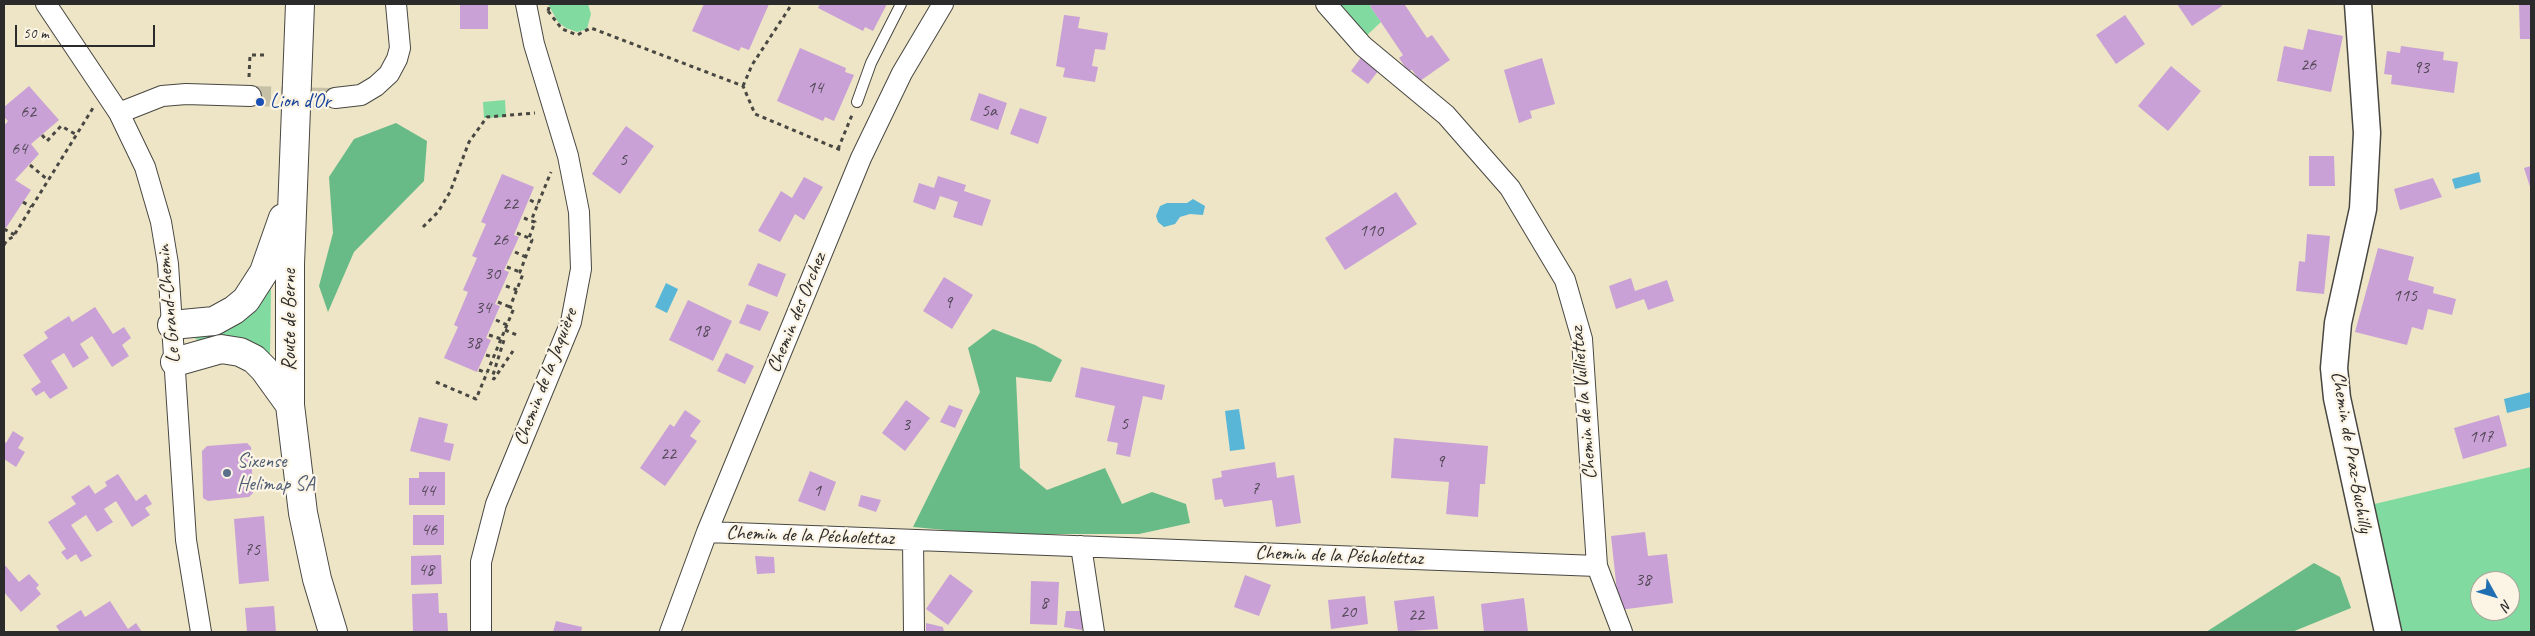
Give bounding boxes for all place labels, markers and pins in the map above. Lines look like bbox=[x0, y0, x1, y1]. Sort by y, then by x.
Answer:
place label: Lion d'Or bbox=[270, 90, 331, 114]
marker: Lion d'Or bbox=[254, 96, 266, 108]
place label: Sixense Helimap SA bbox=[237, 450, 315, 497]
marker: Sixense Helimap SA bbox=[221, 467, 233, 479]

